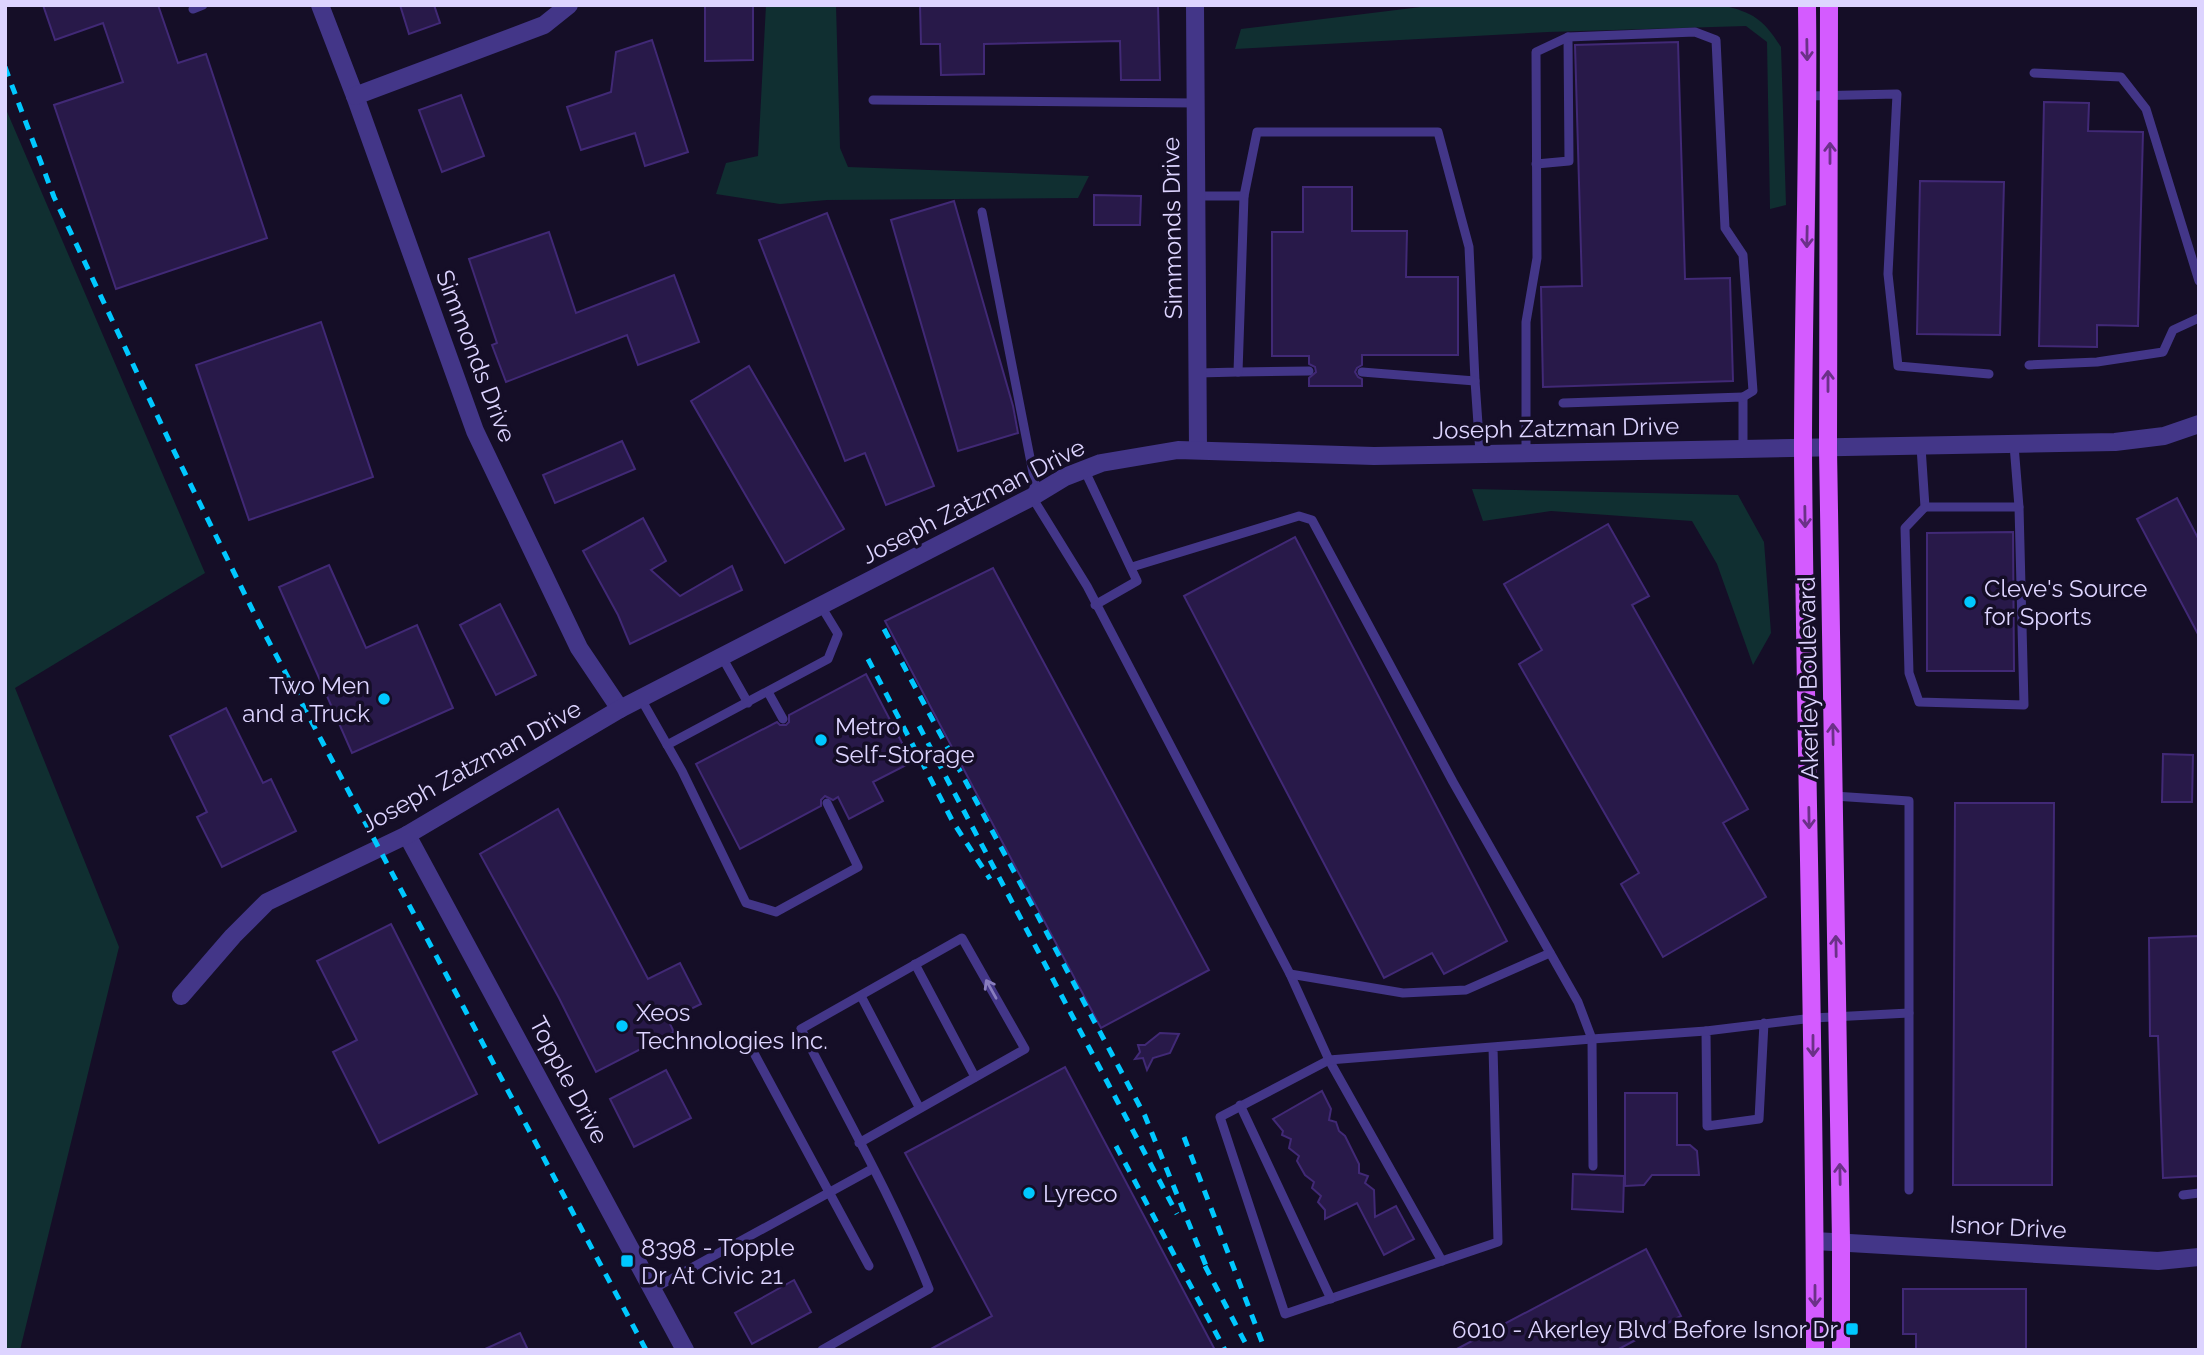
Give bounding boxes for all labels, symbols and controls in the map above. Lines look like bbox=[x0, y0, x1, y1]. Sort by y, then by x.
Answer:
one-way arrow bbox=[1800, 39, 1814, 62]
street label: Simmonds Drive bbox=[1156, 137, 1188, 319]
one-way arrow bbox=[1823, 142, 1837, 165]
one-way arrow bbox=[1800, 226, 1814, 249]
street label: Simmonds Drive bbox=[430, 266, 522, 446]
one-way arrow bbox=[1821, 369, 1835, 392]
street label: Joseph Zatzman Drive bbox=[1432, 411, 1680, 445]
street label: Joseph Zatzman Drive bbox=[857, 432, 1089, 570]
one-way arrow bbox=[1798, 505, 1811, 528]
place label: Cleve's Source for Sports bbox=[1984, 574, 2147, 631]
street label: Akerley Boulevard bbox=[1792, 576, 1824, 780]
marker: Cleve's Source for Sports bbox=[1962, 594, 1978, 610]
place label: Two Men and a Truck bbox=[242, 671, 370, 728]
marker: Two Men and a Truck bbox=[376, 691, 392, 707]
street label: Joseph Zatzman Drive bbox=[356, 694, 586, 838]
place label: Metro Self-Storage bbox=[835, 712, 975, 769]
one-way arrow bbox=[1826, 723, 1840, 746]
marker: Metro Self-Storage bbox=[813, 732, 829, 748]
one-way arrow bbox=[1803, 806, 1816, 829]
one-way arrow bbox=[1829, 935, 1843, 958]
one-way arrow bbox=[984, 980, 998, 1000]
place label: Xeos Technologies Inc. bbox=[636, 998, 828, 1055]
street label: Topple Drive bbox=[523, 1011, 615, 1149]
marker: Xeos Technologies Inc. bbox=[614, 1018, 630, 1034]
one-way arrow bbox=[1806, 1034, 1820, 1057]
one-way arrow bbox=[1833, 1162, 1847, 1185]
place label: Lyreco bbox=[1043, 1179, 1118, 1208]
marker: Lyreco bbox=[1021, 1185, 1037, 1201]
street label: Isnor Drive bbox=[1949, 1209, 2067, 1245]
place label: 8398 - Topple Dr At Civic 21 bbox=[641, 1233, 794, 1290]
marker: 8398 - Topple Dr At Civic 21 bbox=[619, 1253, 635, 1269]
one-way arrow bbox=[1808, 1284, 1822, 1307]
place label: 6010 - Akerley Blvd Before Isnor Dr bbox=[1452, 1315, 1839, 1344]
marker: 6010 - Akerley Blvd Before Isnor Dr bbox=[1844, 1321, 1860, 1337]

